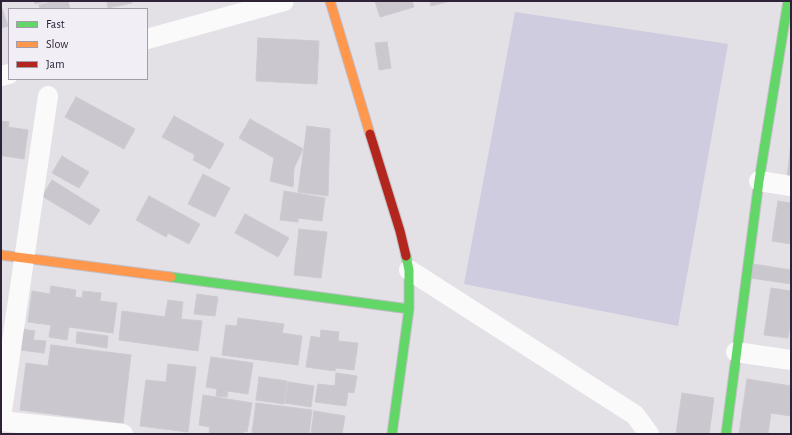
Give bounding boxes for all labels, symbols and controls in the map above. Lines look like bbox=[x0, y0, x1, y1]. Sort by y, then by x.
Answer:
legend bbox=[8, 8, 148, 80]
text: Fast bbox=[46, 18, 65, 30]
text: Slow bbox=[46, 38, 68, 50]
text: Jam bbox=[46, 58, 65, 70]

